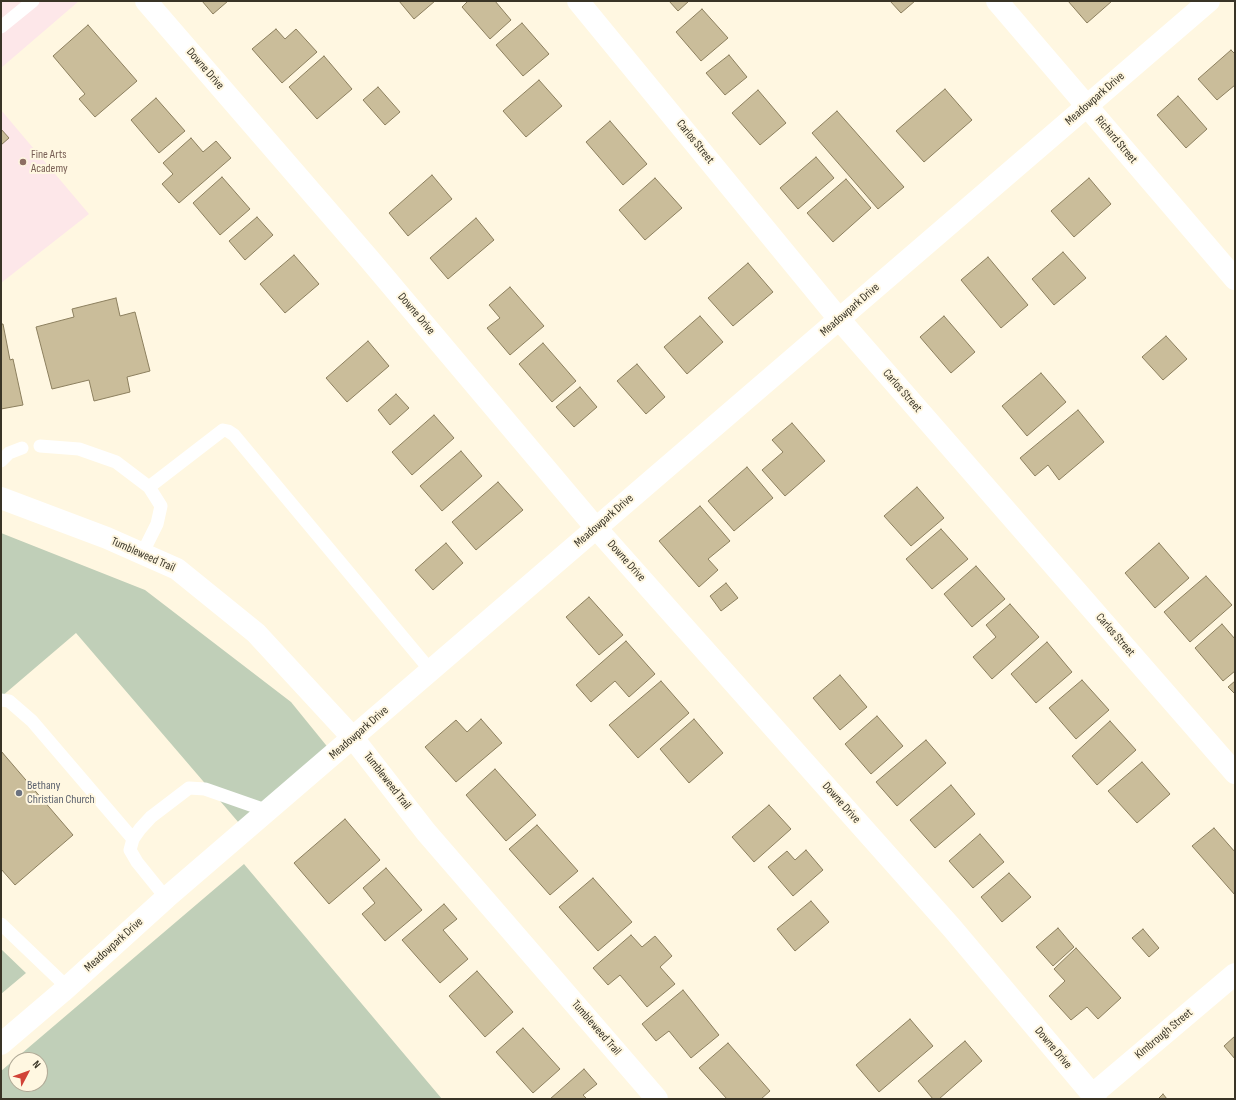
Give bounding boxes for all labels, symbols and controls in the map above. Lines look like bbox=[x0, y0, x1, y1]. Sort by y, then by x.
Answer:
street label: Downe Drive bbox=[183, 45, 227, 93]
street label: Meadowpark Drive bbox=[1062, 69, 1128, 129]
street label: Richard Street bbox=[1092, 113, 1140, 167]
street label: Carlos Street bbox=[673, 117, 717, 167]
place label: Fine Arts Academy bbox=[31, 148, 68, 176]
marker: Fine Arts Academy bbox=[18, 157, 28, 167]
street label: Meadowpark Drive bbox=[817, 280, 883, 340]
street label: Downe Drive bbox=[394, 290, 438, 338]
street label: Carlos Street bbox=[879, 366, 925, 416]
street label: Meadowpark Drive bbox=[571, 491, 637, 551]
street label: Tumbleweed Trail bbox=[109, 535, 177, 575]
street label: Downe Drive bbox=[604, 537, 648, 585]
street label: Carlos Street bbox=[1092, 610, 1138, 660]
street label: Meadowpark Drive bbox=[326, 703, 392, 763]
street label: Tumbleweed Trail bbox=[360, 750, 414, 812]
place label: Bethany Christian Church bbox=[27, 779, 95, 807]
street label: Downe Drive bbox=[819, 779, 863, 827]
marker: Bethany Christian Church bbox=[14, 788, 24, 798]
street label: Meadowpark Drive bbox=[82, 915, 146, 975]
street label: Tumbleweed Trail bbox=[568, 998, 624, 1058]
street label: Kimbrough Street bbox=[1132, 1006, 1196, 1062]
street label: Downe Drive bbox=[1031, 1024, 1075, 1072]
north arrow bbox=[8, 1052, 48, 1092]
text: N bbox=[30, 1058, 44, 1071]

